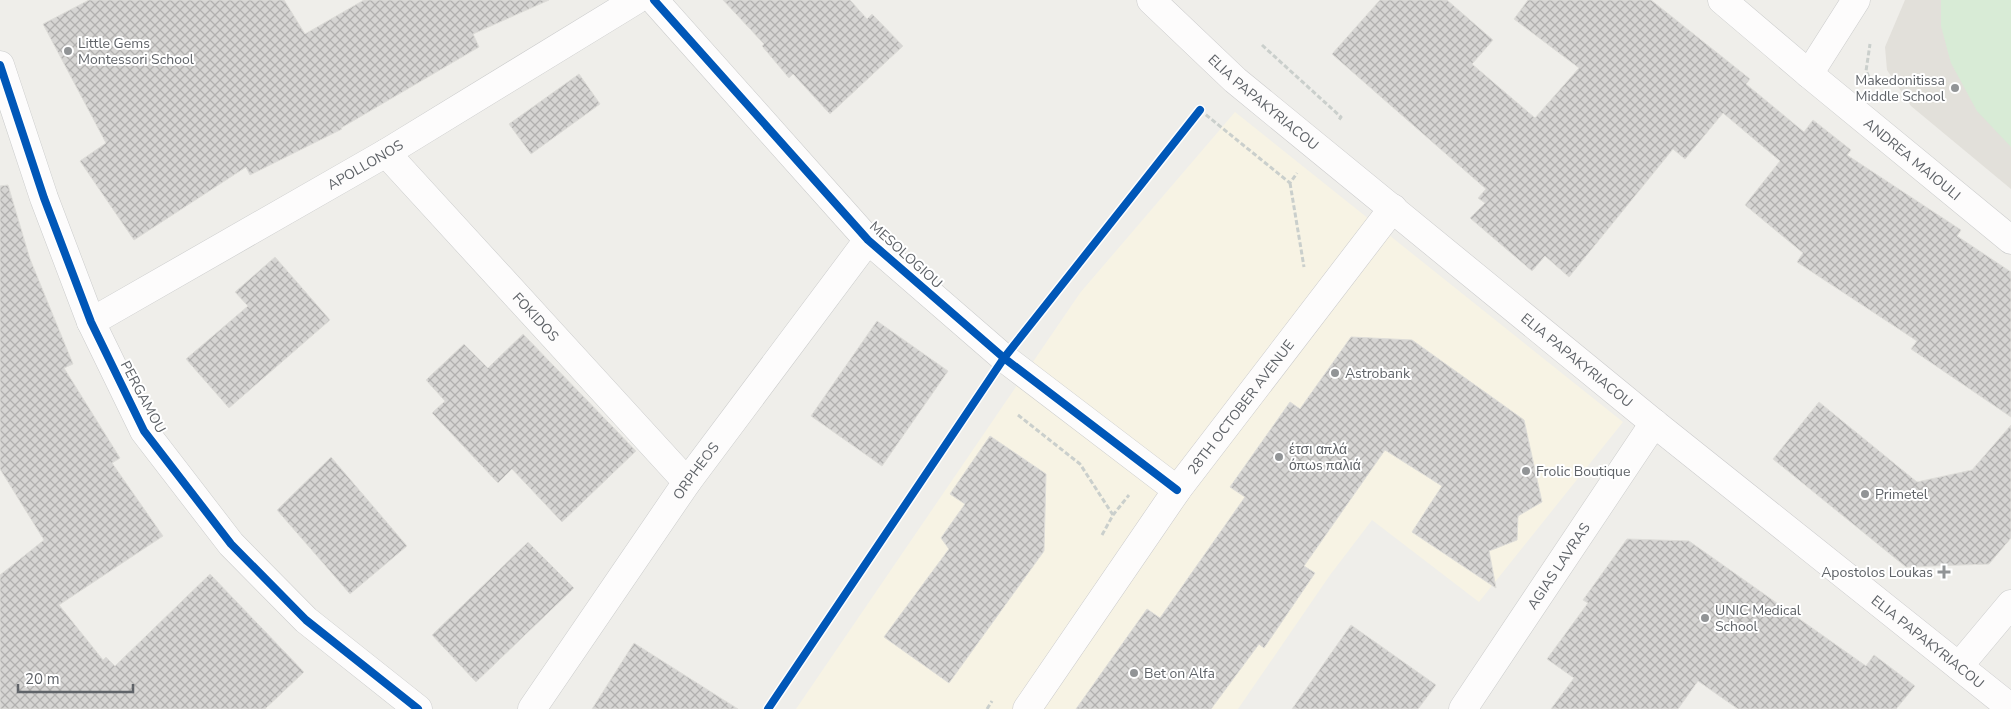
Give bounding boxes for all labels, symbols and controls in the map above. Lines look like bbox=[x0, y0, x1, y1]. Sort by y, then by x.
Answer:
place label: Little Gems Montessori School bbox=[78, 34, 195, 69]
marker: Little Gems Montessori School bbox=[62, 45, 74, 57]
street label: ELIA PAPAKYRIACOU bbox=[1204, 50, 1323, 154]
place label: Makedonitissa Middle School bbox=[1855, 71, 1946, 106]
marker: Makedonitissa Middle School bbox=[1949, 82, 1961, 94]
street label: ANDREA MAIOULI bbox=[1860, 113, 1965, 204]
street label: APOLLONOS bbox=[324, 135, 407, 194]
street label: MESOLOGIOU bbox=[866, 217, 946, 293]
street label: FOKIDOS bbox=[508, 288, 563, 346]
street label: ELIA PAPAKYRIACOU bbox=[1517, 308, 1637, 411]
street label: 28TH OCTOBER AVENUE bbox=[1183, 336, 1298, 478]
street label: PERGAMOU bbox=[116, 357, 170, 437]
place label: Astrobank bbox=[1345, 364, 1411, 383]
marker: Astrobank bbox=[1329, 367, 1341, 379]
street label: ORPHEOS bbox=[668, 438, 723, 503]
place label: έτσι απλά όπωs παλιά bbox=[1289, 440, 1361, 475]
marker: έτσι απλά όπωs παλιά bbox=[1273, 451, 1285, 463]
place label: Frolic Boutique bbox=[1536, 462, 1630, 481]
marker: Frolic Boutique bbox=[1520, 465, 1532, 477]
place label: Primetel bbox=[1875, 485, 1929, 504]
marker: Primetel bbox=[1859, 488, 1871, 500]
street label: AGIAS LAVRAS bbox=[1523, 519, 1595, 613]
place label: Apostolos Loukas bbox=[1821, 563, 1933, 582]
marker: Apostolos Loukas bbox=[1937, 565, 1951, 579]
street label: ELIA PAPAKYRIACOU bbox=[1868, 591, 1988, 693]
place label: UNIC Medical School bbox=[1715, 601, 1802, 636]
marker: UNIC Medical School bbox=[1699, 612, 1711, 624]
scale bar bbox=[18, 662, 132, 694]
place label: Bet on Alfa bbox=[1144, 664, 1215, 683]
marker: Bet on Alfa bbox=[1128, 667, 1140, 679]
text: 20 m bbox=[25, 669, 60, 689]

